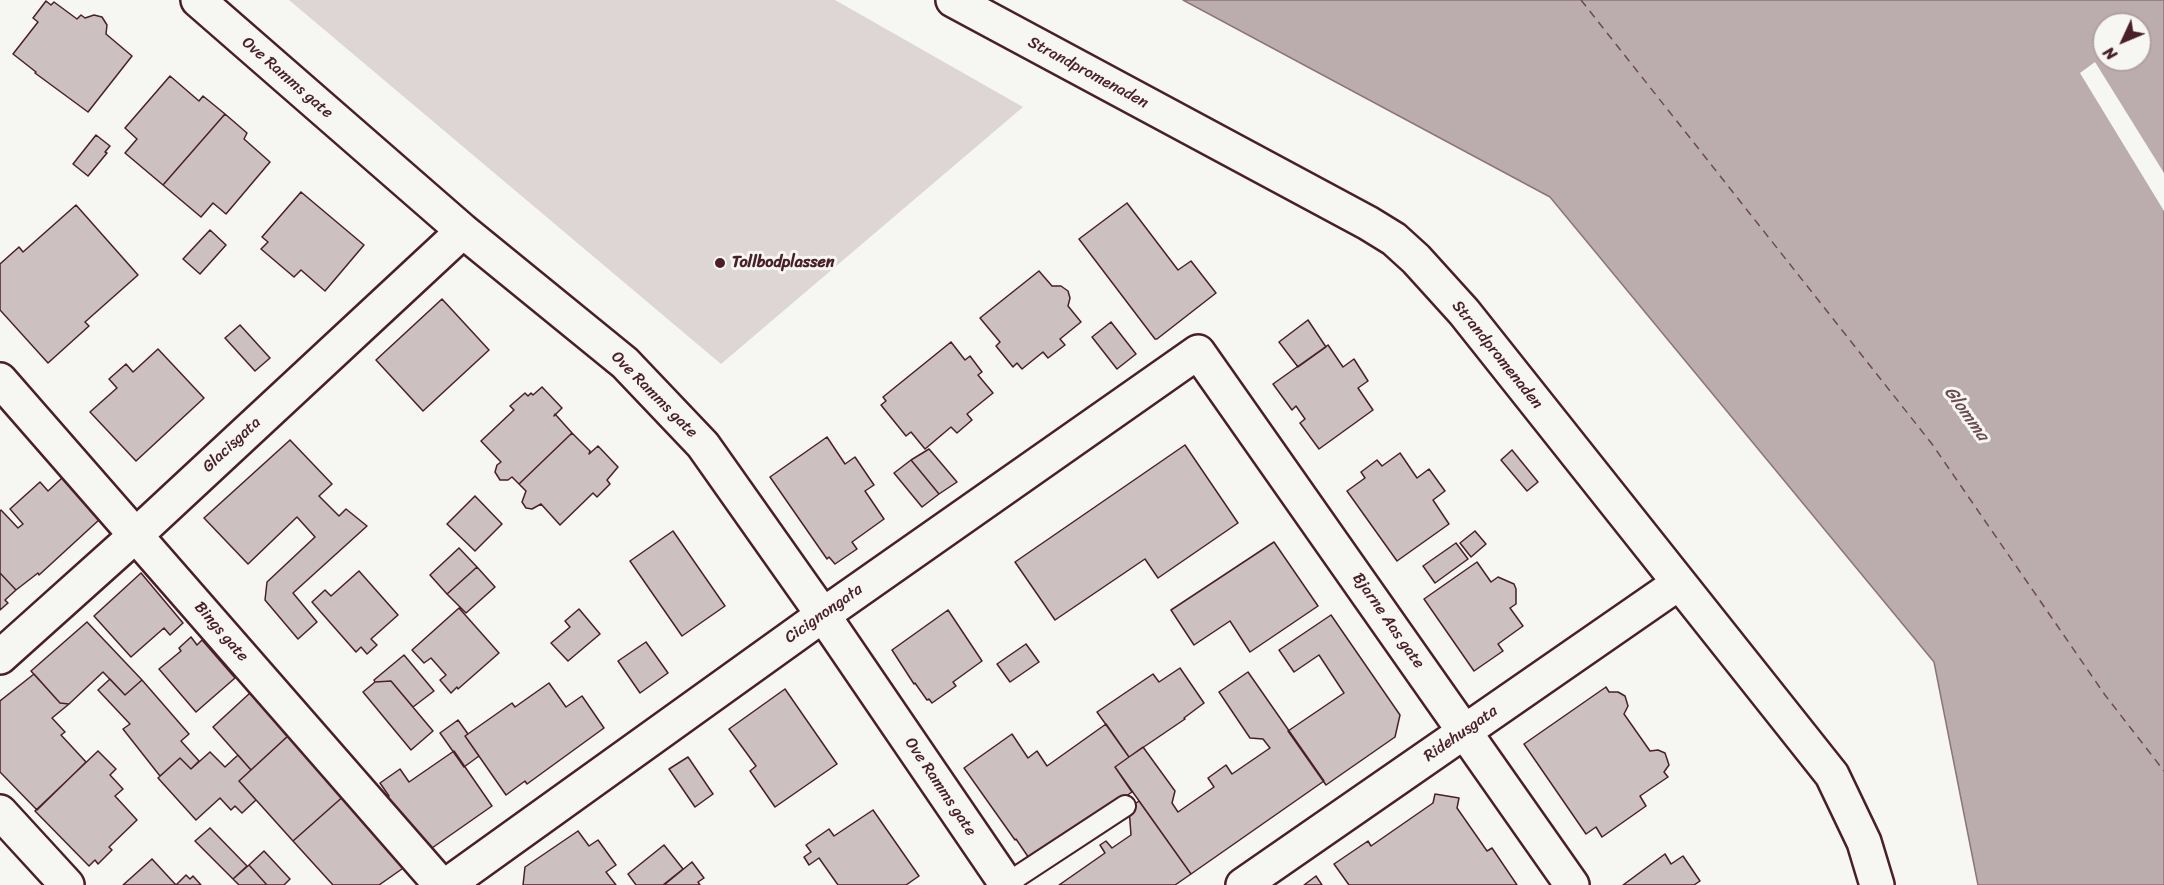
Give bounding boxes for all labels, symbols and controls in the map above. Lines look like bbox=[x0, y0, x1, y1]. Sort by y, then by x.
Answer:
north arrow bbox=[2092, 12, 2152, 72]
street label: Ove Ramms gate bbox=[237, 33, 337, 123]
street label: Strandpromenaden bbox=[1024, 33, 1152, 113]
text: N bbox=[2096, 39, 2124, 68]
place label: Tollbodplassen bbox=[732, 253, 834, 273]
marker: Tollbodplassen bbox=[713, 256, 727, 270]
street label: Strandpromenaden bbox=[1447, 297, 1547, 413]
street label: Ove Ramms gate bbox=[607, 348, 701, 442]
water label: Glomma bbox=[1939, 383, 1993, 445]
street label: Glacisgata bbox=[199, 413, 265, 477]
street label: Bjarne Aas gate bbox=[1348, 569, 1428, 673]
street label: Cicignongata bbox=[781, 580, 867, 648]
street label: Bings gate bbox=[190, 598, 252, 666]
street label: Ridehusgata bbox=[1420, 702, 1502, 766]
street label: Ove Ramms gate bbox=[900, 734, 980, 840]

